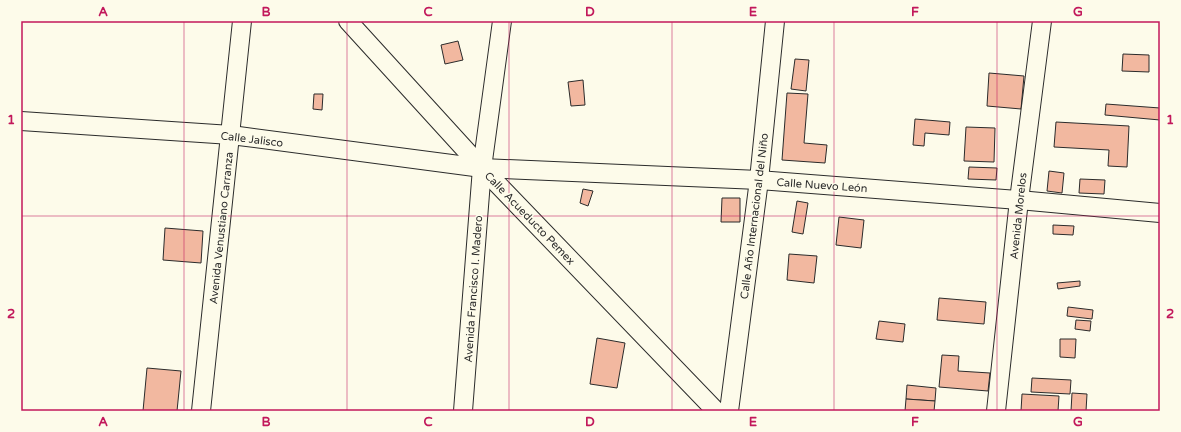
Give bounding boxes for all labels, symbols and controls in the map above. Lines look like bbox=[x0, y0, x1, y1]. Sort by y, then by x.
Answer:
text: A bbox=[98, 4, 108, 20]
text: B bbox=[261, 4, 271, 20]
text: C bbox=[423, 4, 433, 20]
text: D bbox=[585, 4, 595, 20]
text: E bbox=[749, 4, 757, 20]
text: F bbox=[911, 4, 919, 20]
text: G bbox=[1073, 4, 1083, 20]
text: 1 bbox=[7, 112, 15, 128]
text: 1 bbox=[1166, 112, 1174, 128]
street label: Calle Jalisco bbox=[220, 129, 284, 150]
street label: Calle Año Internacional del Niño bbox=[738, 132, 771, 300]
street label: Avenida Venustiano Carranza bbox=[207, 151, 236, 305]
street label: Calle Acueducto Pemex bbox=[482, 169, 577, 268]
street label: Avenida Morelos bbox=[1007, 172, 1030, 260]
street label: Calle Nuevo León bbox=[776, 176, 868, 195]
street label: Avenida Francisco I. Madero bbox=[462, 215, 485, 363]
text: 2 bbox=[7, 306, 15, 322]
text: 2 bbox=[1166, 306, 1174, 322]
text: A bbox=[98, 414, 108, 430]
text: B bbox=[261, 414, 271, 430]
text: C bbox=[423, 414, 433, 430]
text: D bbox=[585, 414, 595, 430]
text: E bbox=[749, 414, 757, 430]
text: F bbox=[911, 414, 919, 430]
text: G bbox=[1073, 414, 1083, 430]

